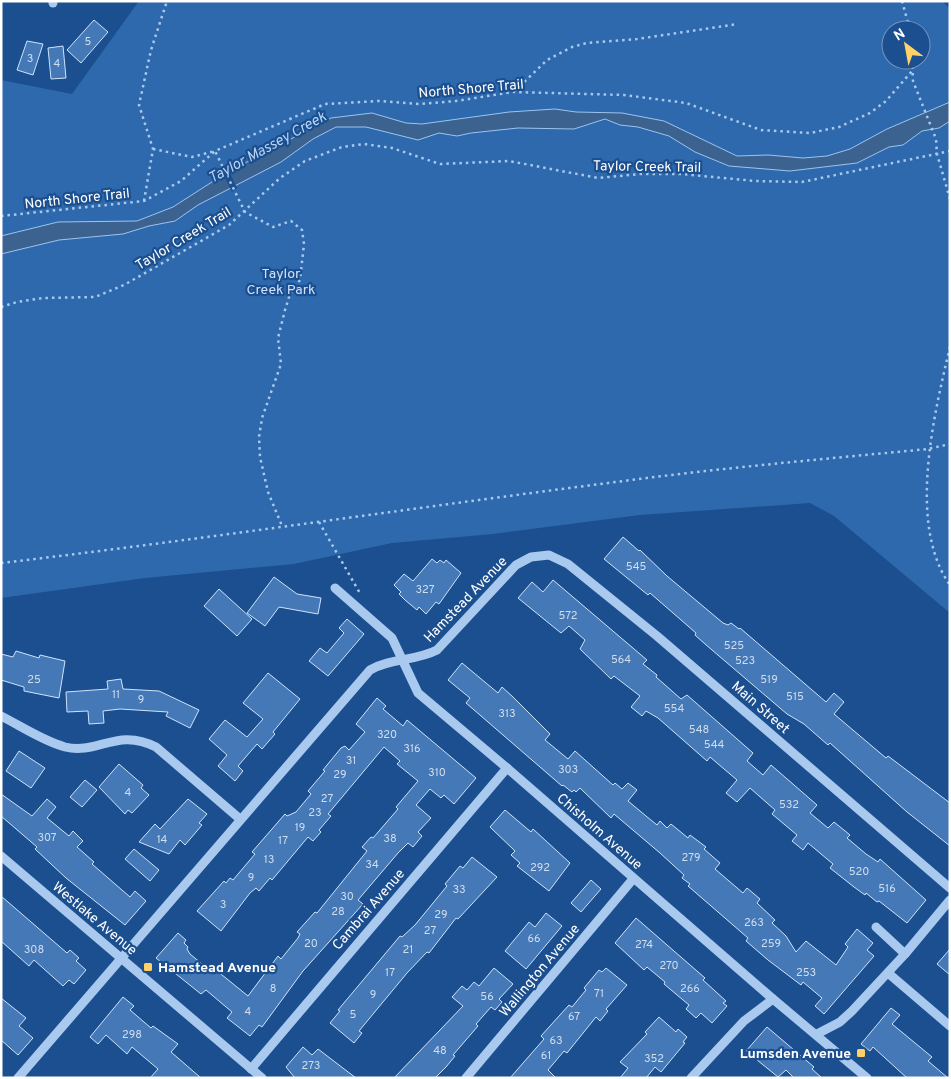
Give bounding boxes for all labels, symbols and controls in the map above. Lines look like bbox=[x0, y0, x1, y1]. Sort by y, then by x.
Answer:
north arrow bbox=[881, 20, 931, 70]
text: N bbox=[891, 25, 909, 45]
house number: 5 bbox=[85, 35, 92, 49]
house number: 3 bbox=[27, 52, 33, 66]
house number: 4 bbox=[54, 57, 61, 71]
street label: North Shore Trail bbox=[418, 76, 525, 103]
water label: Taylor Massey Creek bbox=[205, 108, 330, 189]
street label: Taylor Creek Trail bbox=[593, 158, 701, 177]
street label: North Shore Trail bbox=[24, 186, 131, 213]
street label: Taylor Creek Trail bbox=[133, 204, 235, 275]
park label: Taylor Creek Park bbox=[246, 266, 316, 299]
street label: Hamstead Avenue bbox=[421, 554, 511, 647]
house number: 545 bbox=[626, 560, 647, 574]
house number: 327 bbox=[416, 583, 435, 597]
house number: 572 bbox=[558, 609, 578, 623]
house number: 525 bbox=[724, 639, 744, 653]
house number: 564 bbox=[611, 653, 631, 667]
house number: 523 bbox=[735, 654, 755, 668]
house number: 25 bbox=[27, 673, 41, 687]
house number: 519 bbox=[760, 673, 778, 687]
street label: Main Street bbox=[727, 678, 793, 738]
house number: 11 bbox=[112, 688, 120, 702]
house number: 515 bbox=[786, 690, 804, 704]
house number: 9 bbox=[138, 693, 144, 707]
house number: 554 bbox=[664, 702, 685, 716]
house number: 313 bbox=[498, 707, 516, 721]
house number: 548 bbox=[689, 723, 709, 737]
house number: 320 bbox=[377, 728, 397, 742]
house number: 544 bbox=[704, 738, 725, 752]
house number: 316 bbox=[403, 742, 421, 756]
house number: 31 bbox=[346, 754, 356, 768]
house number: 303 bbox=[558, 763, 578, 777]
house number: 310 bbox=[428, 766, 446, 780]
house number: 29 bbox=[333, 768, 347, 782]
house number: 4 bbox=[125, 786, 132, 800]
street label: Chisholm Avenue bbox=[553, 790, 645, 874]
house number: 27 bbox=[321, 792, 333, 806]
house number: 532 bbox=[779, 798, 799, 812]
house number: 23 bbox=[308, 806, 322, 820]
house number: 19 bbox=[295, 821, 305, 835]
house number: 307 bbox=[38, 831, 57, 845]
house number: 38 bbox=[383, 832, 397, 846]
house number: 14 bbox=[157, 833, 168, 847]
house number: 17 bbox=[278, 834, 288, 848]
house number: 279 bbox=[682, 851, 700, 865]
house number: 13 bbox=[264, 853, 274, 867]
house number: 34 bbox=[365, 858, 379, 872]
house number: 292 bbox=[530, 861, 550, 875]
house number: 520 bbox=[849, 865, 869, 879]
street label: Cambrai Avenue bbox=[329, 866, 409, 954]
house number: 9 bbox=[248, 871, 254, 885]
street label: Westlake Avenue bbox=[48, 879, 140, 960]
house number: 516 bbox=[878, 882, 896, 896]
house number: 33 bbox=[452, 883, 466, 897]
house number: 30 bbox=[340, 890, 354, 904]
house number: 3 bbox=[220, 898, 226, 912]
house number: 28 bbox=[331, 905, 345, 919]
house number: 29 bbox=[434, 908, 448, 922]
house number: 263 bbox=[744, 916, 764, 930]
street label: Wallington Avenue bbox=[496, 921, 584, 1021]
house number: 27 bbox=[424, 924, 436, 938]
house number: 66 bbox=[527, 932, 541, 946]
house number: 20 bbox=[304, 937, 318, 951]
house number: 259 bbox=[761, 937, 781, 951]
house number: 274 bbox=[635, 938, 653, 952]
house number: 308 bbox=[24, 943, 44, 957]
house number: 21 bbox=[403, 943, 413, 957]
house number: 270 bbox=[659, 959, 679, 973]
place label: Hamstead Avenue bbox=[158, 960, 276, 977]
marker: Hamstead Avenue bbox=[142, 961, 154, 973]
house number: 17 bbox=[385, 966, 395, 980]
house number: 253 bbox=[796, 966, 816, 980]
house number: 8 bbox=[270, 982, 276, 996]
house number: 266 bbox=[680, 982, 700, 996]
house number: 71 bbox=[594, 987, 604, 1001]
house number: 9 bbox=[370, 988, 376, 1002]
house number: 56 bbox=[480, 990, 494, 1004]
house number: 4 bbox=[245, 1005, 252, 1019]
house number: 5 bbox=[350, 1008, 357, 1022]
house number: 67 bbox=[568, 1010, 580, 1024]
house number: 298 bbox=[122, 1028, 142, 1042]
house number: 63 bbox=[549, 1034, 563, 1048]
house number: 48 bbox=[433, 1044, 447, 1058]
place label: Lumsden Avenue bbox=[740, 1046, 851, 1063]
marker: Lumsden Avenue bbox=[855, 1047, 867, 1059]
house number: 61 bbox=[541, 1049, 551, 1063]
house number: 352 bbox=[644, 1052, 664, 1066]
house number: 273 bbox=[302, 1059, 320, 1073]

